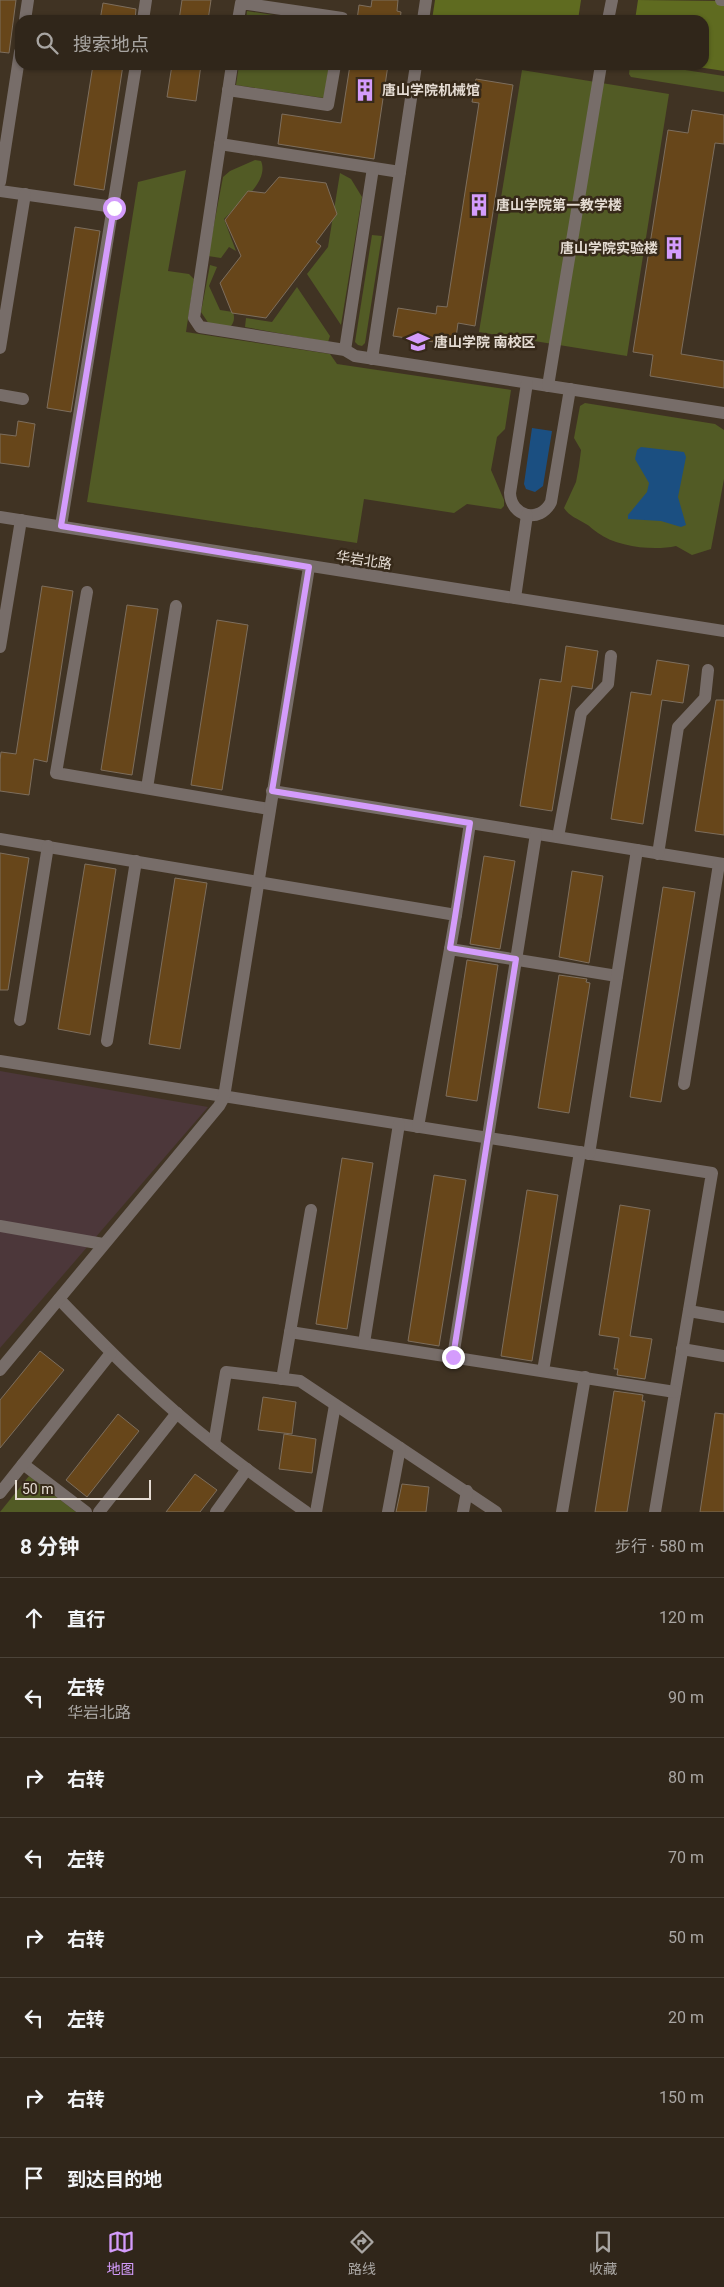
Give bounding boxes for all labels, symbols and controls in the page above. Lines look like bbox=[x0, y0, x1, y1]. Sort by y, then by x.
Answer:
search box bbox=[15, 15, 709, 70]
icon: search bbox=[33, 29, 61, 57]
text: 搜索地点 bbox=[73, 33, 149, 56]
building icon: 唐山学院机械馆 bbox=[352, 77, 378, 103]
place label: 唐山学院机械馆 bbox=[382, 82, 480, 98]
building icon: 唐山学院第一教学楼 bbox=[466, 192, 492, 218]
route start bbox=[103, 197, 126, 220]
place label: 唐山学院第一教学楼 bbox=[496, 197, 622, 213]
building icon: 唐山学院实验楼 bbox=[661, 235, 687, 261]
place label: 唐山学院实验楼 bbox=[560, 240, 658, 256]
school or university icon: 唐山学院 南校区 bbox=[405, 329, 431, 355]
place label: 唐山学院 南校区 bbox=[434, 334, 535, 350]
street label: 华岩北路 bbox=[335, 548, 393, 572]
route end bbox=[442, 1346, 465, 1369]
scale bar bbox=[15, 1477, 151, 1500]
text: 50 m bbox=[22, 1481, 54, 1497]
text: 8 分钟 bbox=[20, 1535, 79, 1559]
text: 步行 · 580 m bbox=[615, 1537, 704, 1556]
icon: ahead bbox=[20, 1604, 48, 1632]
text: 直行 bbox=[67, 1608, 105, 1631]
text: 120 m bbox=[659, 1608, 704, 1627]
text: 左转 bbox=[67, 1676, 105, 1699]
icon: left bbox=[20, 1684, 48, 1712]
text: 90 m bbox=[668, 1688, 704, 1707]
text: 华岩北路 bbox=[67, 1703, 131, 1722]
icon: right bbox=[20, 1764, 48, 1792]
text: 右转 bbox=[67, 1768, 105, 1791]
text: 80 m bbox=[668, 1768, 704, 1787]
icon: left bbox=[20, 1844, 48, 1872]
text: 左转 bbox=[67, 1848, 105, 1871]
text: 70 m bbox=[668, 1848, 704, 1867]
icon: right bbox=[20, 1924, 48, 1952]
text: 右转 bbox=[67, 1928, 105, 1951]
text: 50 m bbox=[668, 1928, 704, 1947]
icon: left bbox=[20, 2004, 48, 2032]
text: 左转 bbox=[67, 2008, 105, 2031]
text: 20 m bbox=[668, 2008, 704, 2027]
icon: right bbox=[20, 2084, 48, 2112]
text: 右转 bbox=[67, 2088, 105, 2111]
text: 150 m bbox=[659, 2088, 704, 2107]
icon: arrive bbox=[20, 2164, 48, 2192]
text: 到达目的地 bbox=[67, 2168, 162, 2191]
tab: 地图 bbox=[107, 2228, 135, 2278]
tab: 路线 bbox=[348, 2228, 376, 2278]
tab: 收藏 bbox=[589, 2228, 617, 2278]

